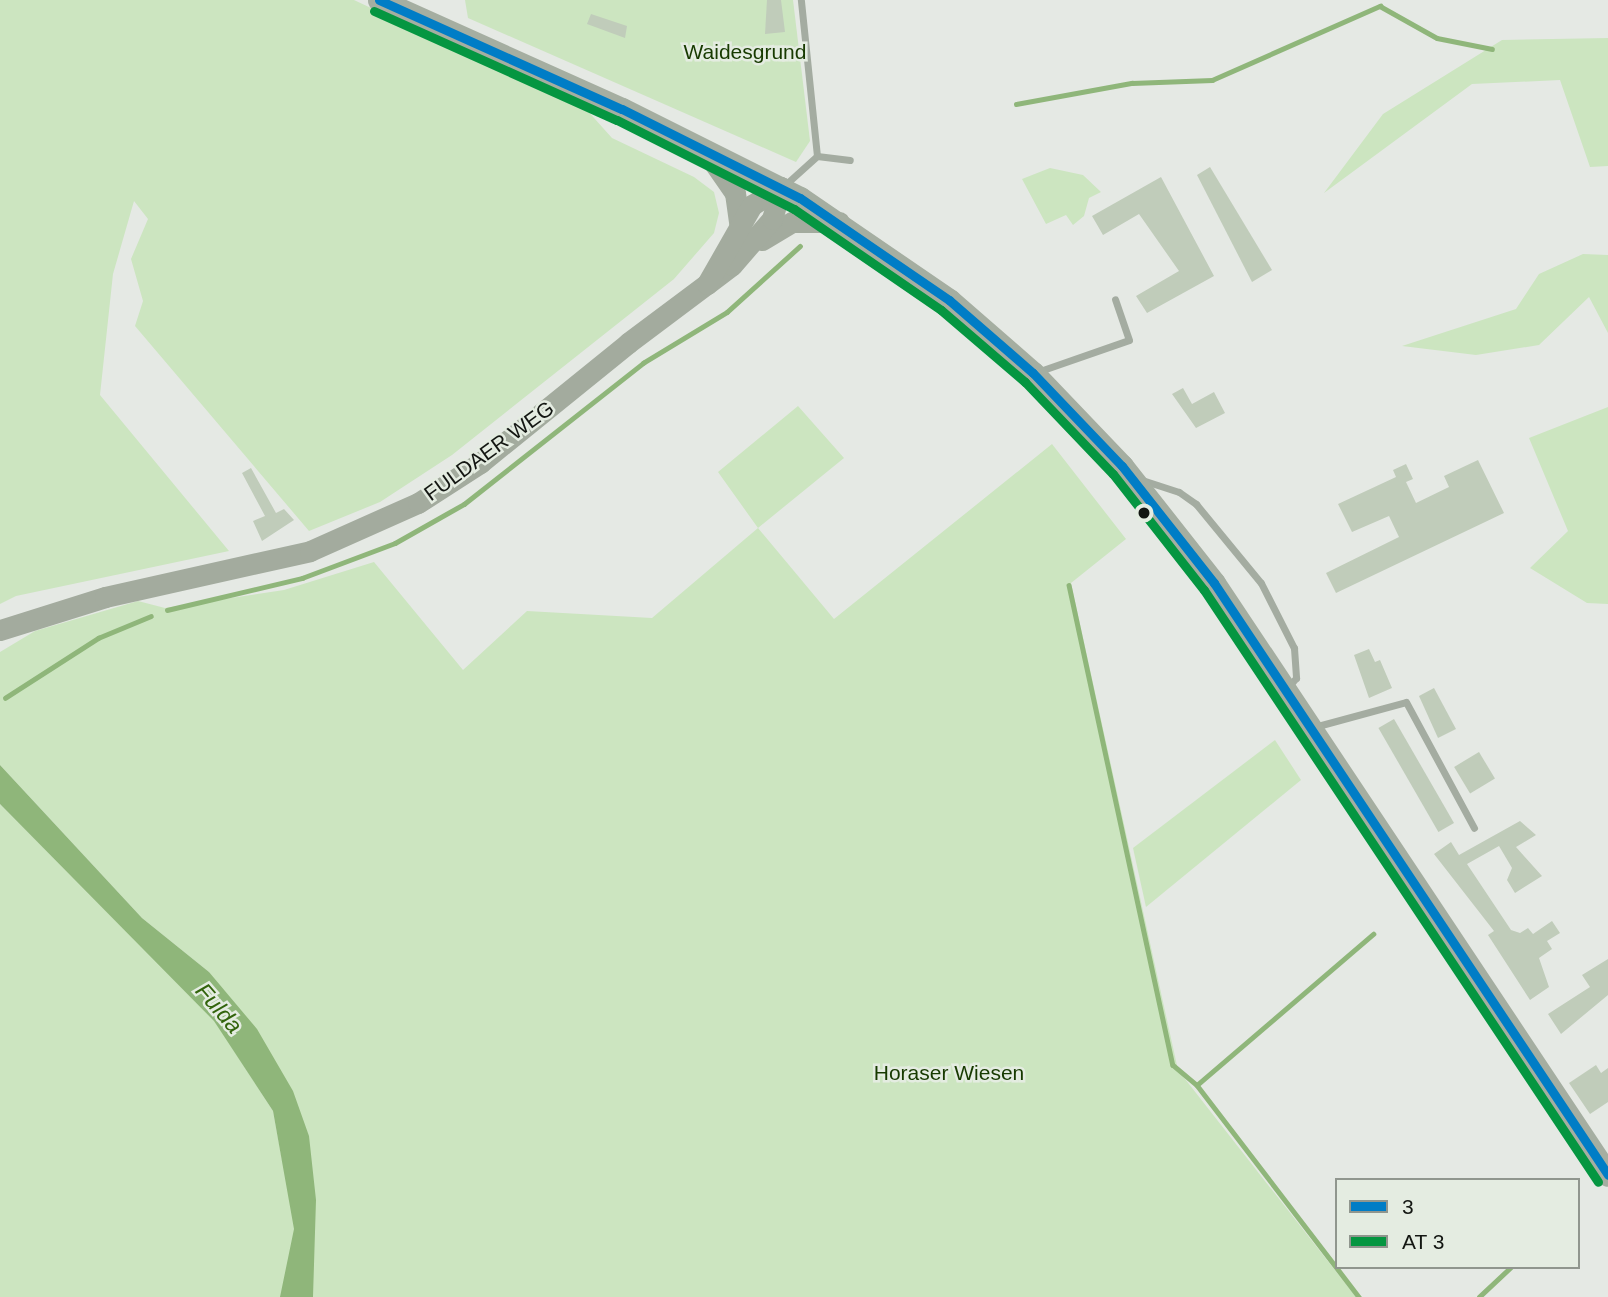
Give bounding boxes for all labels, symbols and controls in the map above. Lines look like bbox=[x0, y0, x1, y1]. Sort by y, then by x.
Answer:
park label: Waidesgrund bbox=[684, 39, 806, 65]
street label: FULDAER WEG bbox=[419, 396, 559, 506]
unlabelled marker bbox=[1137, 506, 1151, 520]
water label: Fulda bbox=[190, 977, 248, 1039]
park label: Horaser Wiesen bbox=[874, 1060, 1024, 1086]
legend bbox=[1335, 1178, 1580, 1269]
text: 3 bbox=[1402, 1195, 1414, 1218]
text: AT 3 bbox=[1402, 1230, 1444, 1253]

